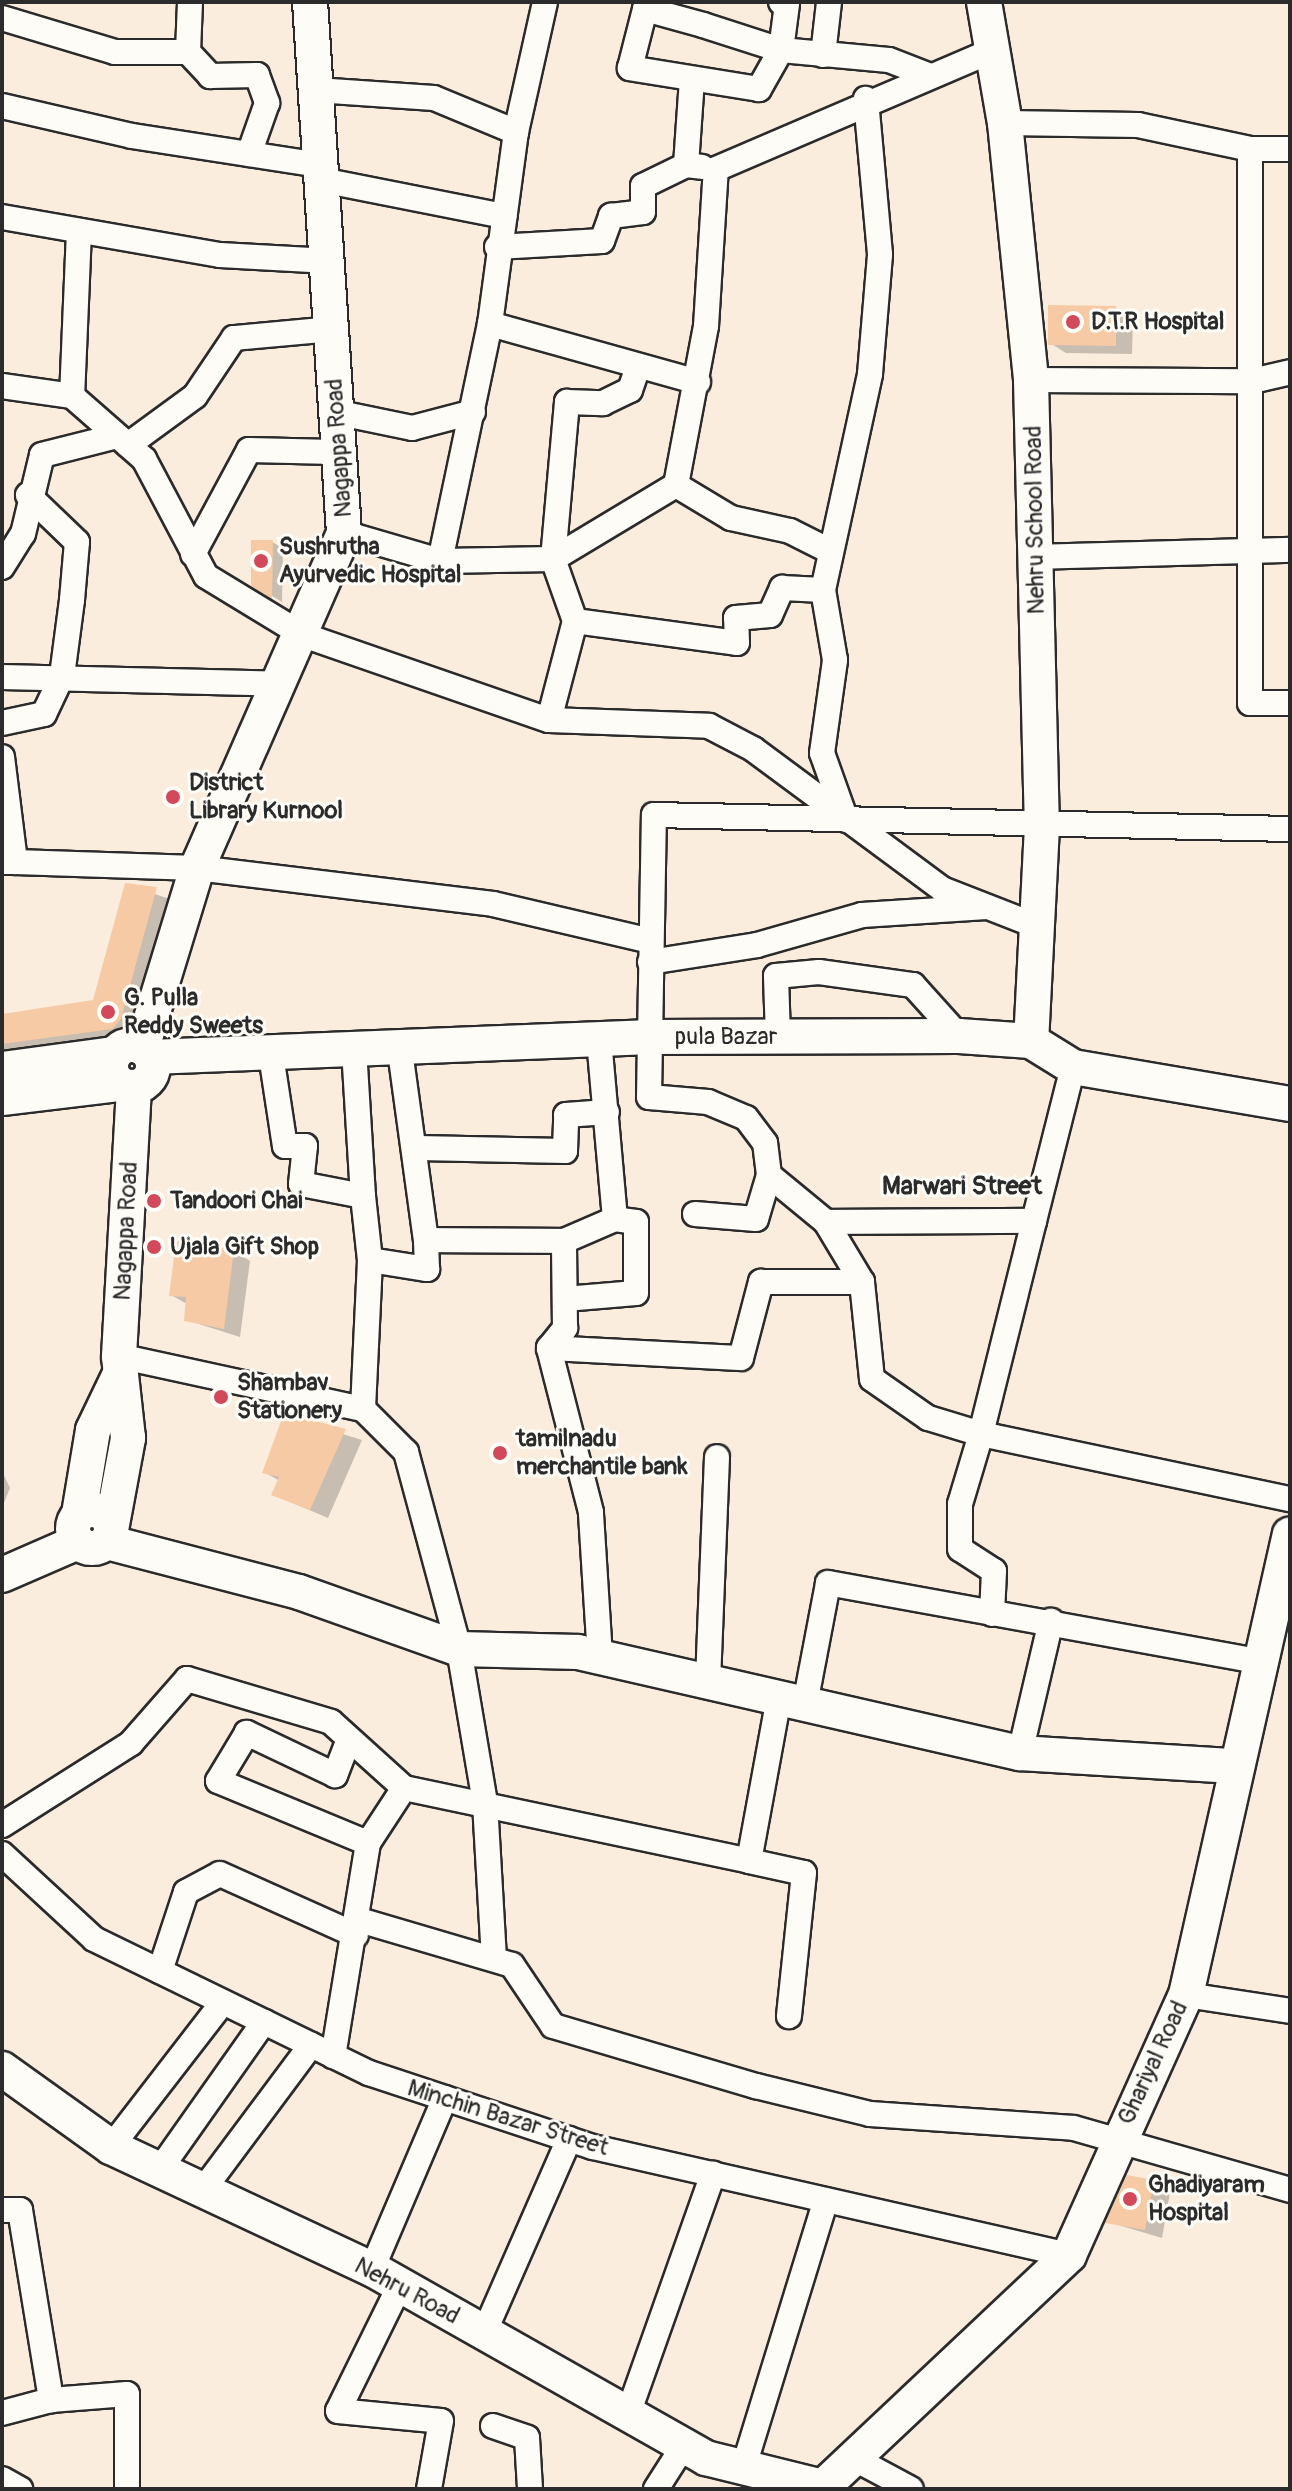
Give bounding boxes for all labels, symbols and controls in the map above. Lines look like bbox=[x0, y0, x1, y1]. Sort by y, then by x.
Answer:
place label: D.T.R Hospital bbox=[1091, 308, 1224, 336]
marker: D.T.R Hospital bbox=[1062, 311, 1084, 333]
street label: Nagappa Road bbox=[320, 377, 358, 519]
street label: Nehru School Road bbox=[1019, 425, 1051, 615]
place label: Sushrutha Ayurvedic Hospital bbox=[279, 533, 462, 589]
marker: Sushrutha Ayurvedic Hospital bbox=[250, 550, 272, 572]
place label: District Library Kurnool bbox=[189, 769, 343, 825]
marker: District Library Kurnool bbox=[164, 788, 182, 806]
place label: G. Pulla Reddy Sweets bbox=[124, 984, 263, 1040]
marker: G. Pulla Reddy Sweets bbox=[99, 1003, 117, 1021]
street label: pula Bazar bbox=[675, 1023, 777, 1051]
street label: Nagappa Road bbox=[108, 1161, 144, 1301]
district label: Marwari Street bbox=[882, 1171, 1042, 1203]
place label: Tandoori Chai bbox=[170, 1187, 303, 1215]
marker: Tandoori Chai bbox=[145, 1192, 163, 1210]
place label: Ujala Gift Shop bbox=[170, 1233, 319, 1261]
marker: Ujala Gift Shop bbox=[145, 1238, 163, 1256]
place label: Shambav Stationery bbox=[237, 1369, 342, 1425]
marker: Shambav Stationery bbox=[212, 1388, 230, 1406]
place label: tamilnadu merchantile bank bbox=[516, 1425, 687, 1481]
marker: tamilnadu merchantile bank bbox=[491, 1444, 509, 1462]
street label: Ghariyal Road bbox=[1112, 1997, 1194, 2129]
street label: Minchin Bazar Street bbox=[404, 2074, 612, 2162]
place label: Ghadiyaram Hospital bbox=[1148, 2171, 1265, 2227]
marker: Ghadiyaram Hospital bbox=[1119, 2188, 1141, 2210]
street label: Nehru Road bbox=[350, 2251, 464, 2331]

